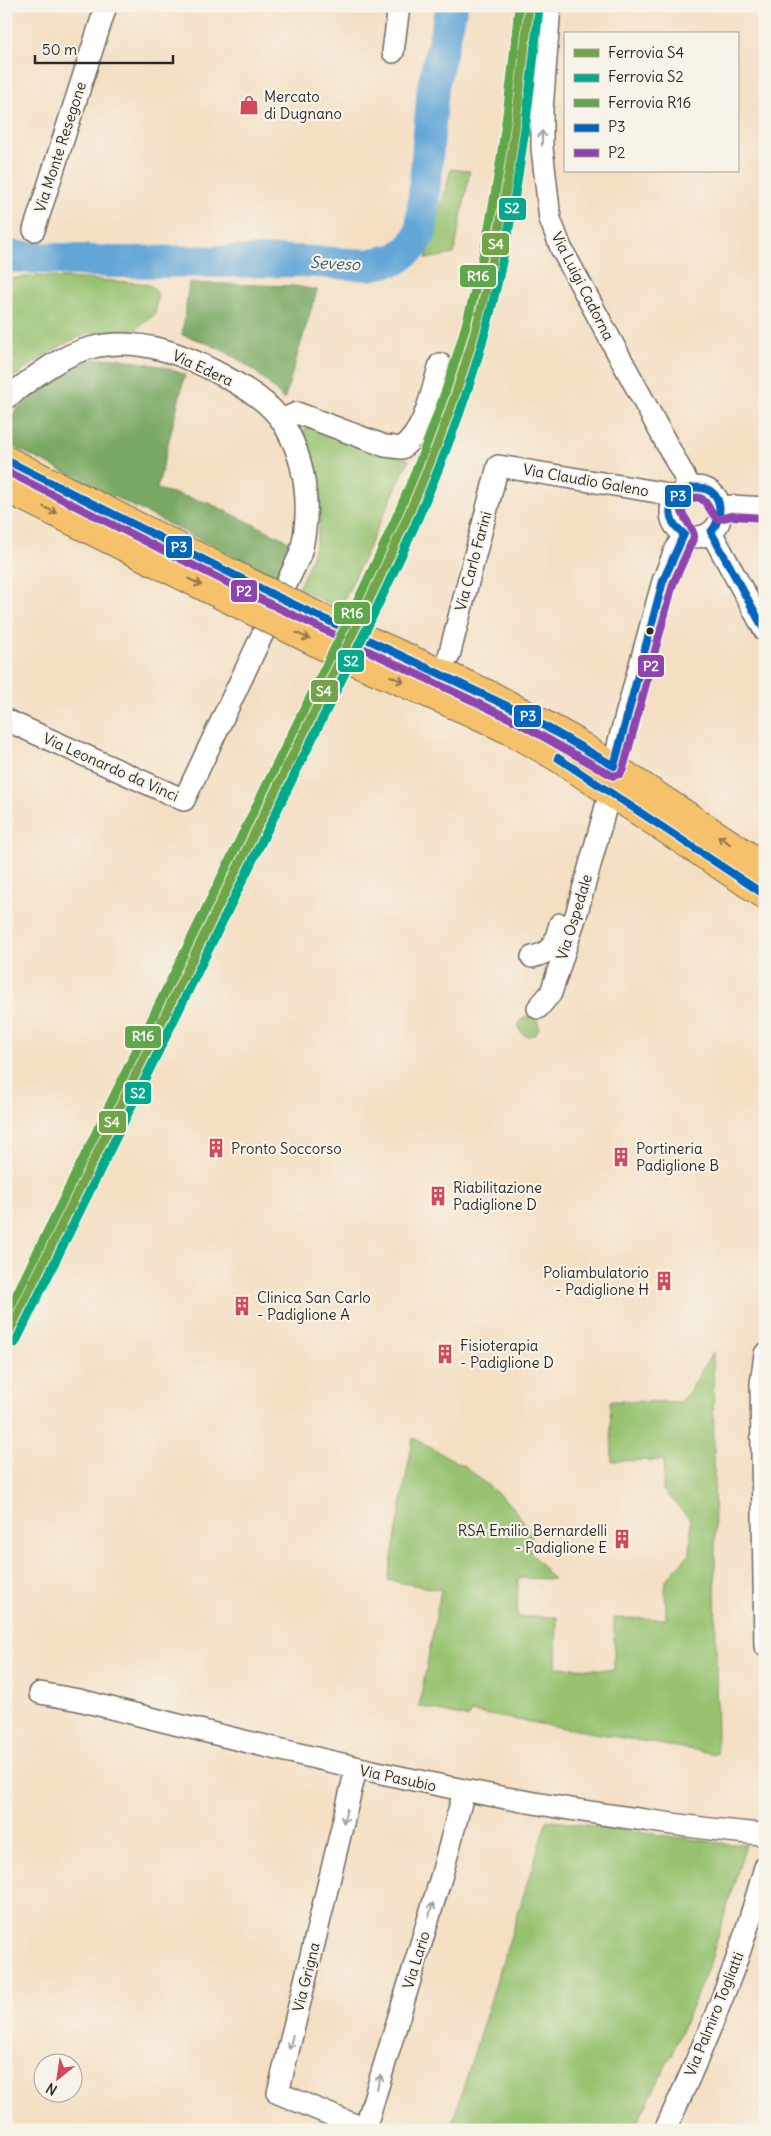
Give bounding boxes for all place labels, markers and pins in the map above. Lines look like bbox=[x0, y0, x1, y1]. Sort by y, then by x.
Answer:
place label: Mercato di Dugnano bbox=[264, 87, 342, 123]
shop icon: Mercato di Dugnano bbox=[238, 94, 260, 116]
unlabelled marker bbox=[645, 626, 655, 636]
building icon: Pronto Soccorso bbox=[205, 1137, 227, 1159]
place label: Pronto Soccorso bbox=[231, 1139, 342, 1158]
place label: Portineria Padiglione B bbox=[636, 1139, 719, 1175]
building icon: Portineria Padiglione B bbox=[610, 1146, 632, 1168]
place label: Riabilitazione Padiglione D bbox=[453, 1178, 542, 1214]
building icon: Riabilitazione Padiglione D bbox=[427, 1185, 449, 1207]
place label: Poliambulatorio - Padiglione H bbox=[543, 1263, 649, 1299]
building icon: Poliambulatorio - Padiglione H bbox=[653, 1270, 675, 1292]
place label: Clinica San Carlo - Padiglione A bbox=[257, 1288, 371, 1324]
building icon: Clinica San Carlo - Padiglione A bbox=[231, 1295, 253, 1317]
place label: Fisioterapia - Padiglione D bbox=[460, 1336, 554, 1372]
building icon: Fisioterapia - Padiglione D bbox=[434, 1343, 456, 1365]
place label: RSA Emilio Bernardelli - Padiglione E bbox=[458, 1521, 607, 1557]
building icon: RSA Emilio Bernardelli - Padiglione E bbox=[611, 1528, 633, 1550]

